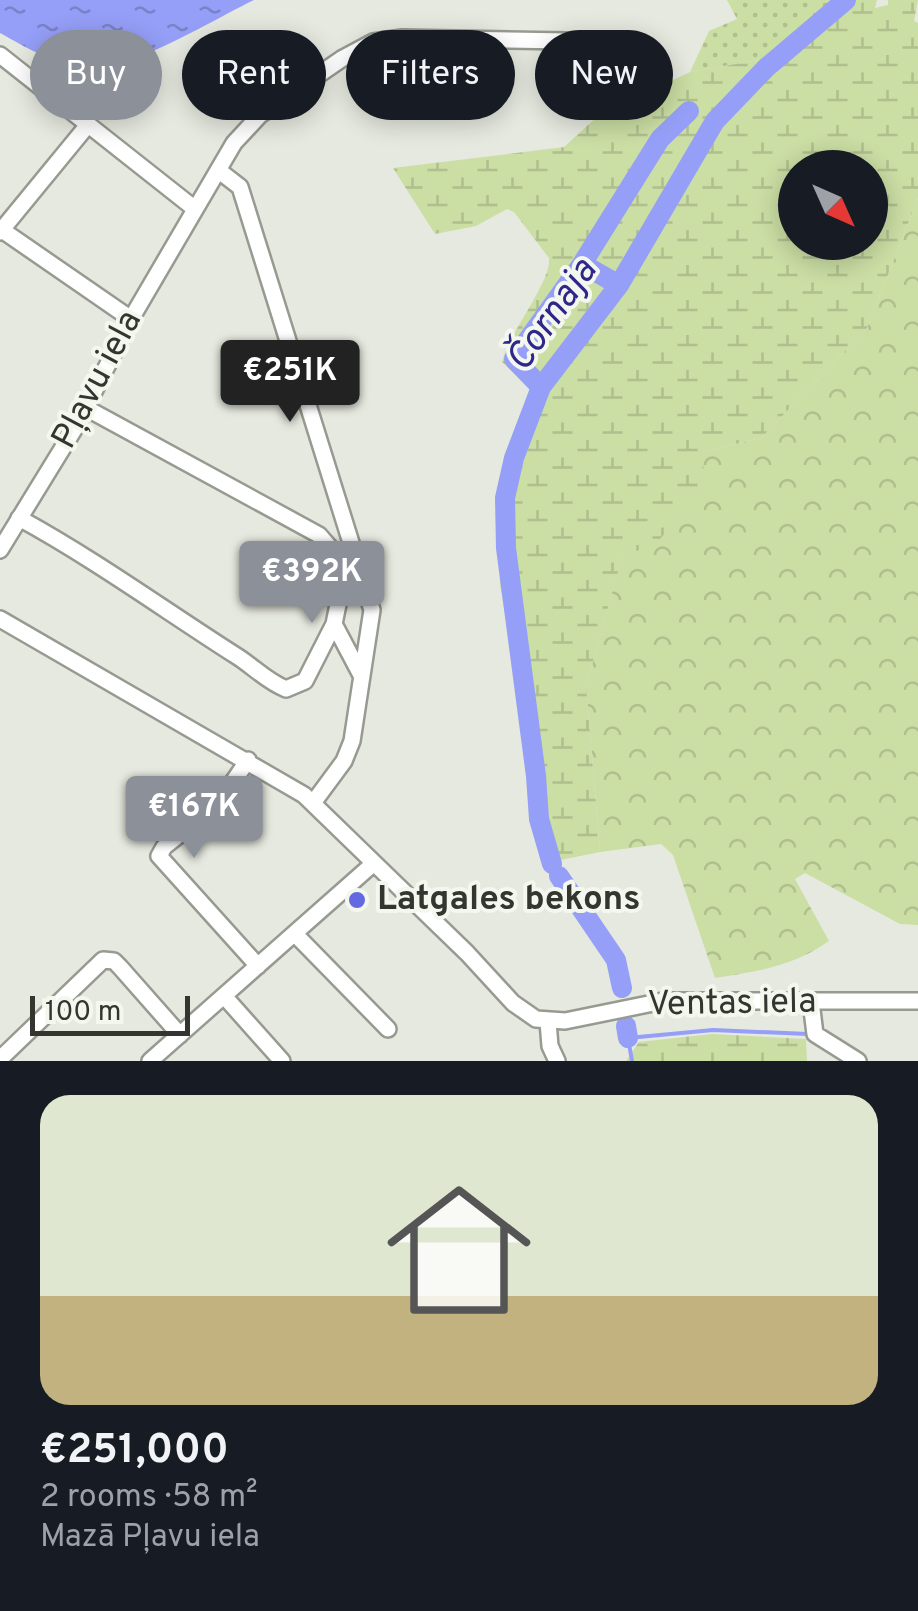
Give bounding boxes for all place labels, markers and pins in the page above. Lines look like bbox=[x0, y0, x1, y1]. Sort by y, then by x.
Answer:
pin: €251K bbox=[220, 340, 360, 425]
pin: €392K bbox=[242, 541, 382, 626]
pin: €167K bbox=[124, 776, 264, 861]
place label: Latgales bekons bbox=[377, 878, 641, 922]
marker: Latgales bekons bbox=[346, 889, 368, 911]

